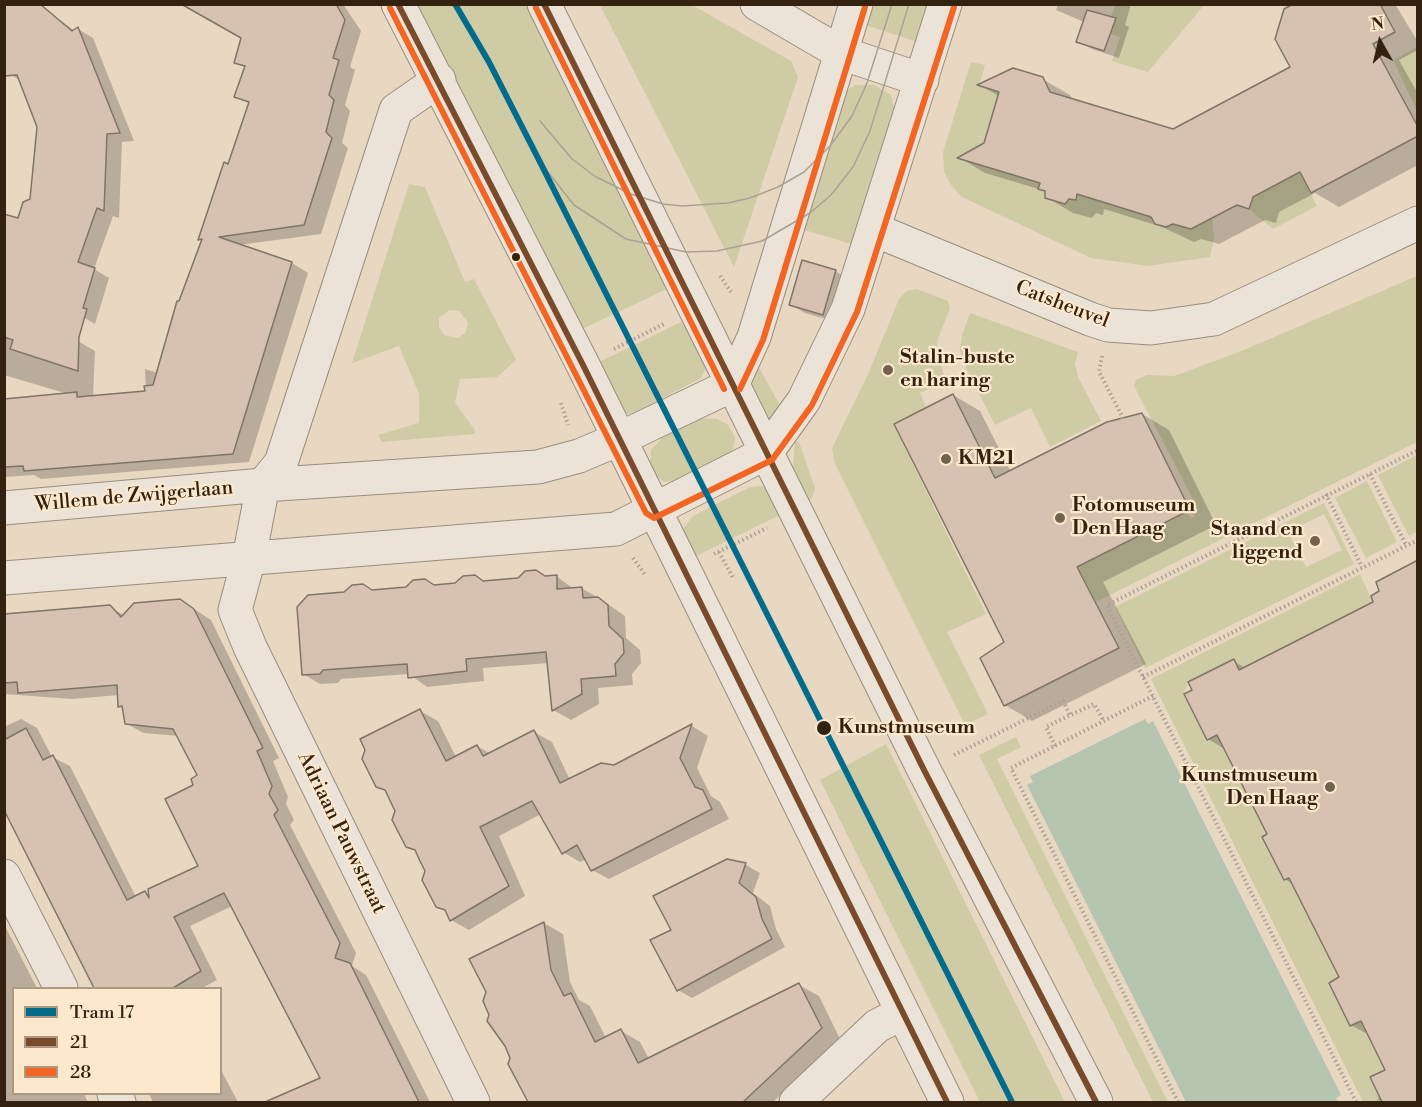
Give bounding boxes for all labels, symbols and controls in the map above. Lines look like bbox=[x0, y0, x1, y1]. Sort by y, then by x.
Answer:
north arrow bbox=[1350, 12, 1410, 72]
text: N bbox=[1370, 13, 1385, 35]
unlabelled marker bbox=[510, 251, 522, 263]
street label: Catsheuvel bbox=[1012, 276, 1112, 334]
place label: Stalin-buste en haring bbox=[900, 346, 1015, 393]
marker: Stalin-buste en haring bbox=[881, 363, 895, 377]
place label: KM21 bbox=[958, 447, 1015, 471]
marker: KM21 bbox=[939, 452, 953, 466]
street label: Willem de Zwijgerlaan bbox=[34, 476, 234, 518]
place label: Fotomuseum Den Haag bbox=[1072, 494, 1195, 541]
marker: Fotomuseum Den Haag bbox=[1053, 511, 1067, 525]
place label: Staand en liggend bbox=[1211, 518, 1303, 565]
marker: Staand en liggend bbox=[1308, 534, 1322, 548]
place label: Kunstmuseum bbox=[838, 716, 975, 740]
marker: Kunstmuseum bbox=[815, 719, 833, 737]
street label: Adriaan Pauwstraat bbox=[291, 748, 391, 918]
place label: Kunstmuseum Den Haag bbox=[1181, 764, 1318, 811]
marker: Kunstmuseum Den Haag bbox=[1323, 780, 1337, 794]
legend bbox=[12, 987, 222, 1095]
text: Tram 17 bbox=[70, 1001, 134, 1024]
text: 21 bbox=[70, 1031, 88, 1054]
text: 28 bbox=[70, 1061, 91, 1084]

